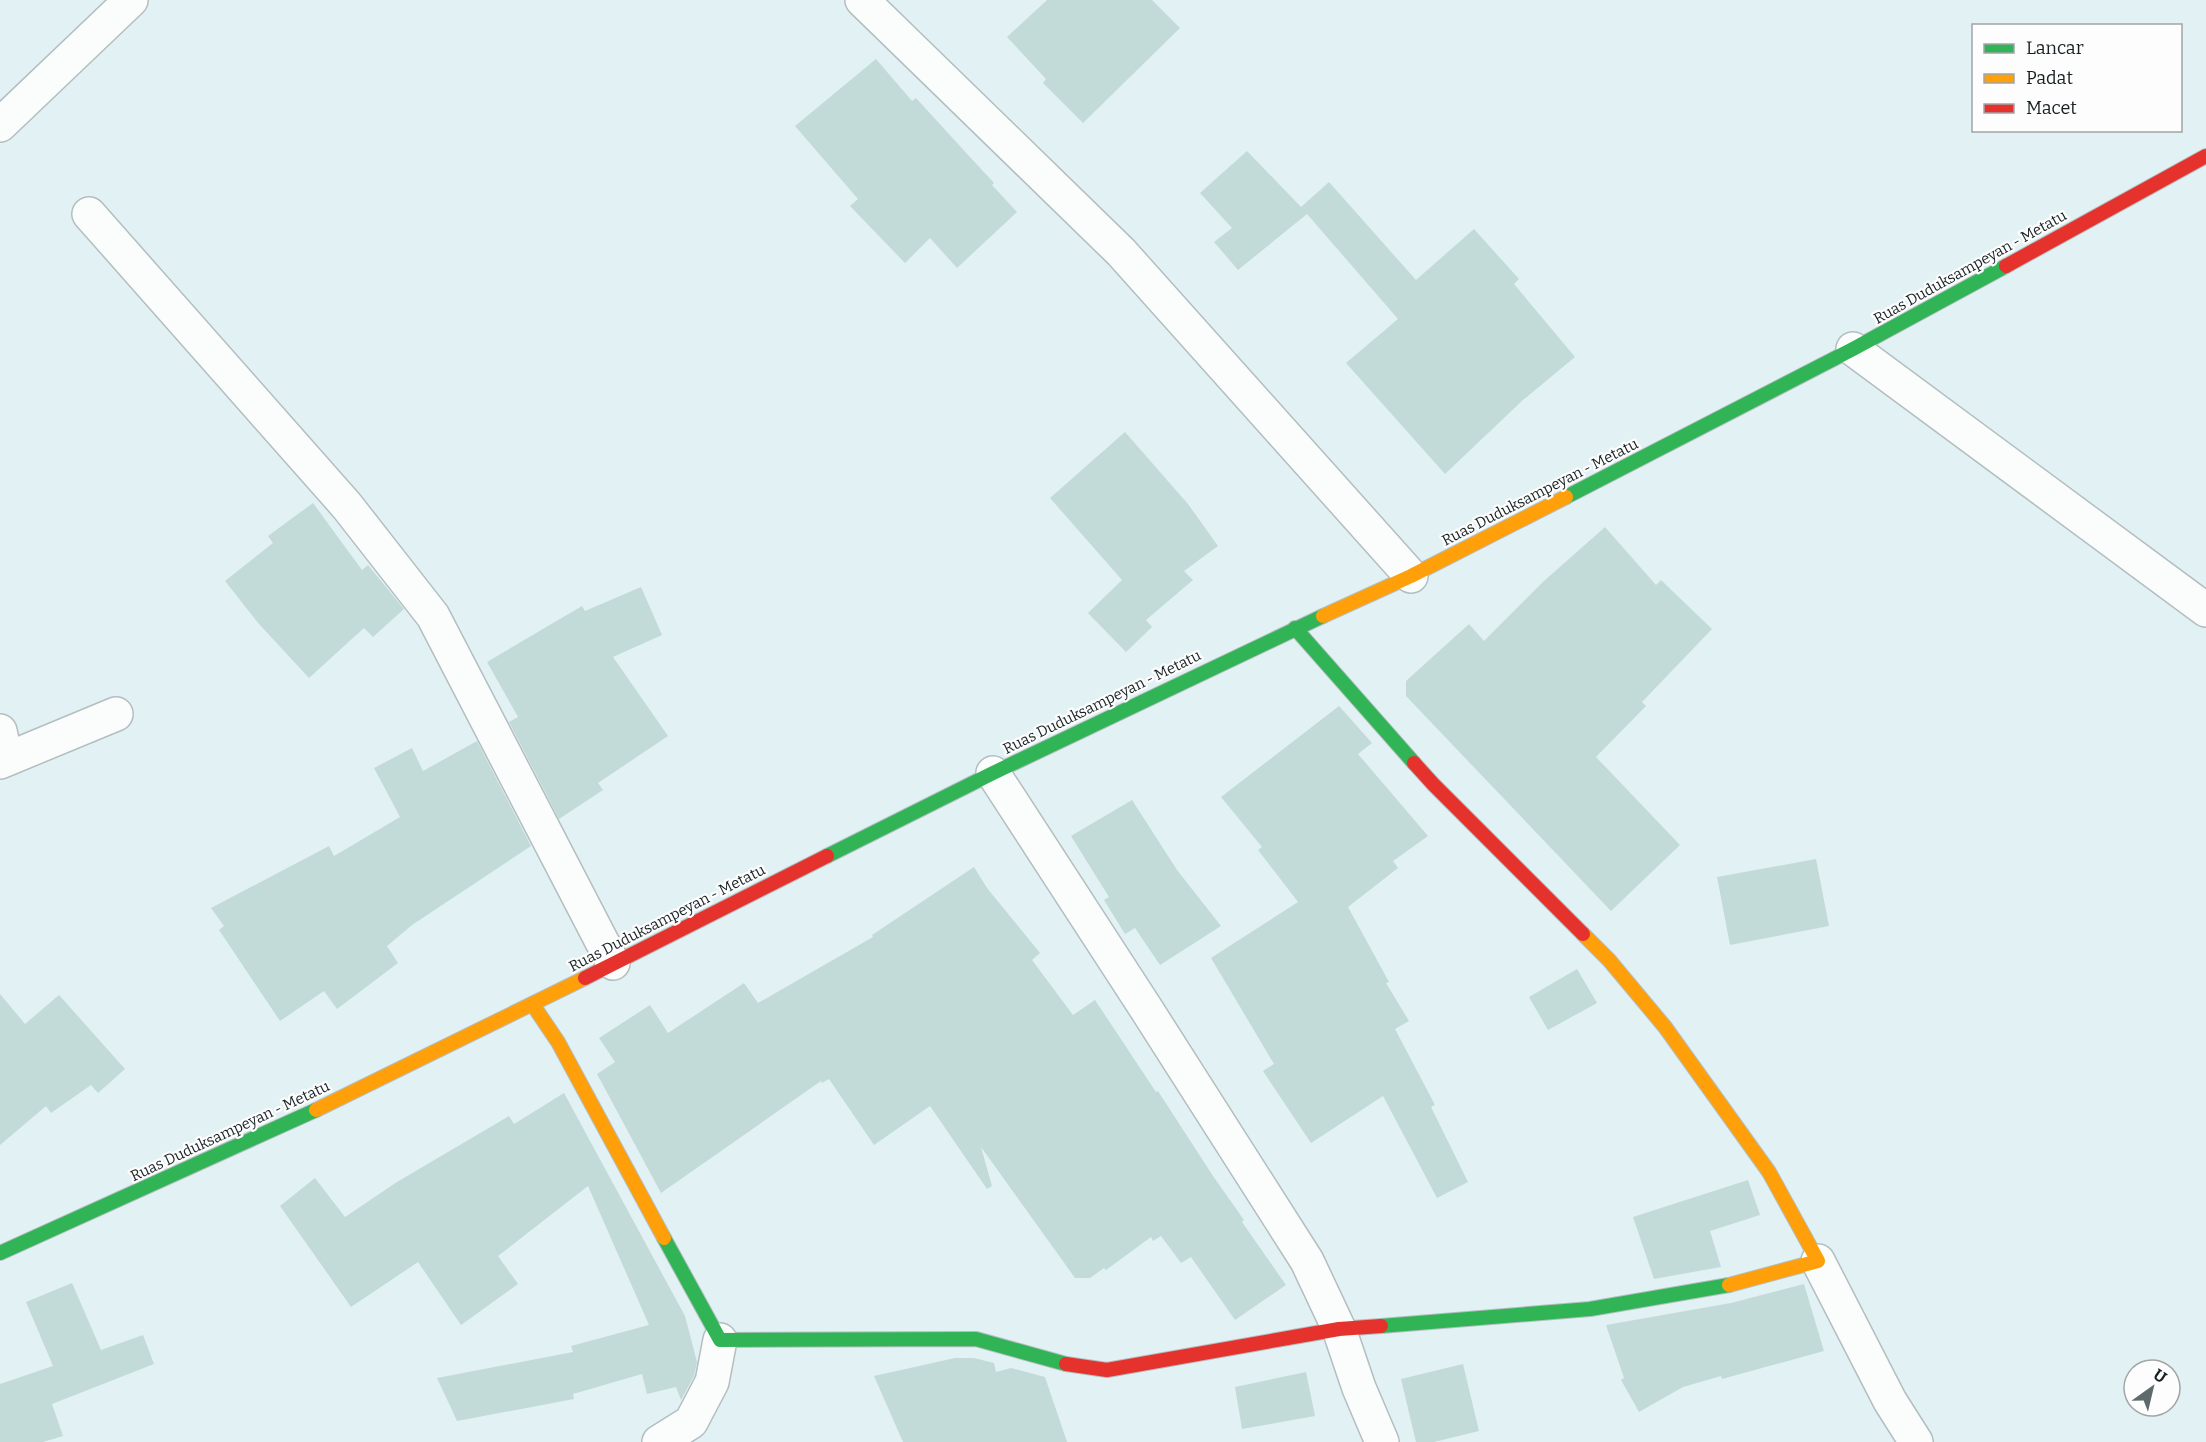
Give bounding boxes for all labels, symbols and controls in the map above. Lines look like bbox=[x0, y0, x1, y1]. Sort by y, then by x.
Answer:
legend bbox=[1972, 24, 2182, 132]
text: Lancar bbox=[2026, 37, 2084, 59]
text: Padat bbox=[2026, 67, 2073, 89]
text: Macet bbox=[2026, 97, 2077, 119]
street label: Ruas Duduksampeyan - Metatu bbox=[1870, 206, 2070, 328]
street label: Ruas Duduksampeyan - Metatu bbox=[1439, 435, 1641, 549]
street label: Ruas Duduksampeyan - Metatu bbox=[1000, 646, 1204, 758]
street label: Ruas Duduksampeyan - Metatu bbox=[566, 861, 768, 975]
street label: Ruas Duduksampeyan - Metatu bbox=[128, 1077, 332, 1185]
north arrow bbox=[2122, 1358, 2182, 1418]
text: U bbox=[2150, 1365, 2170, 1387]

